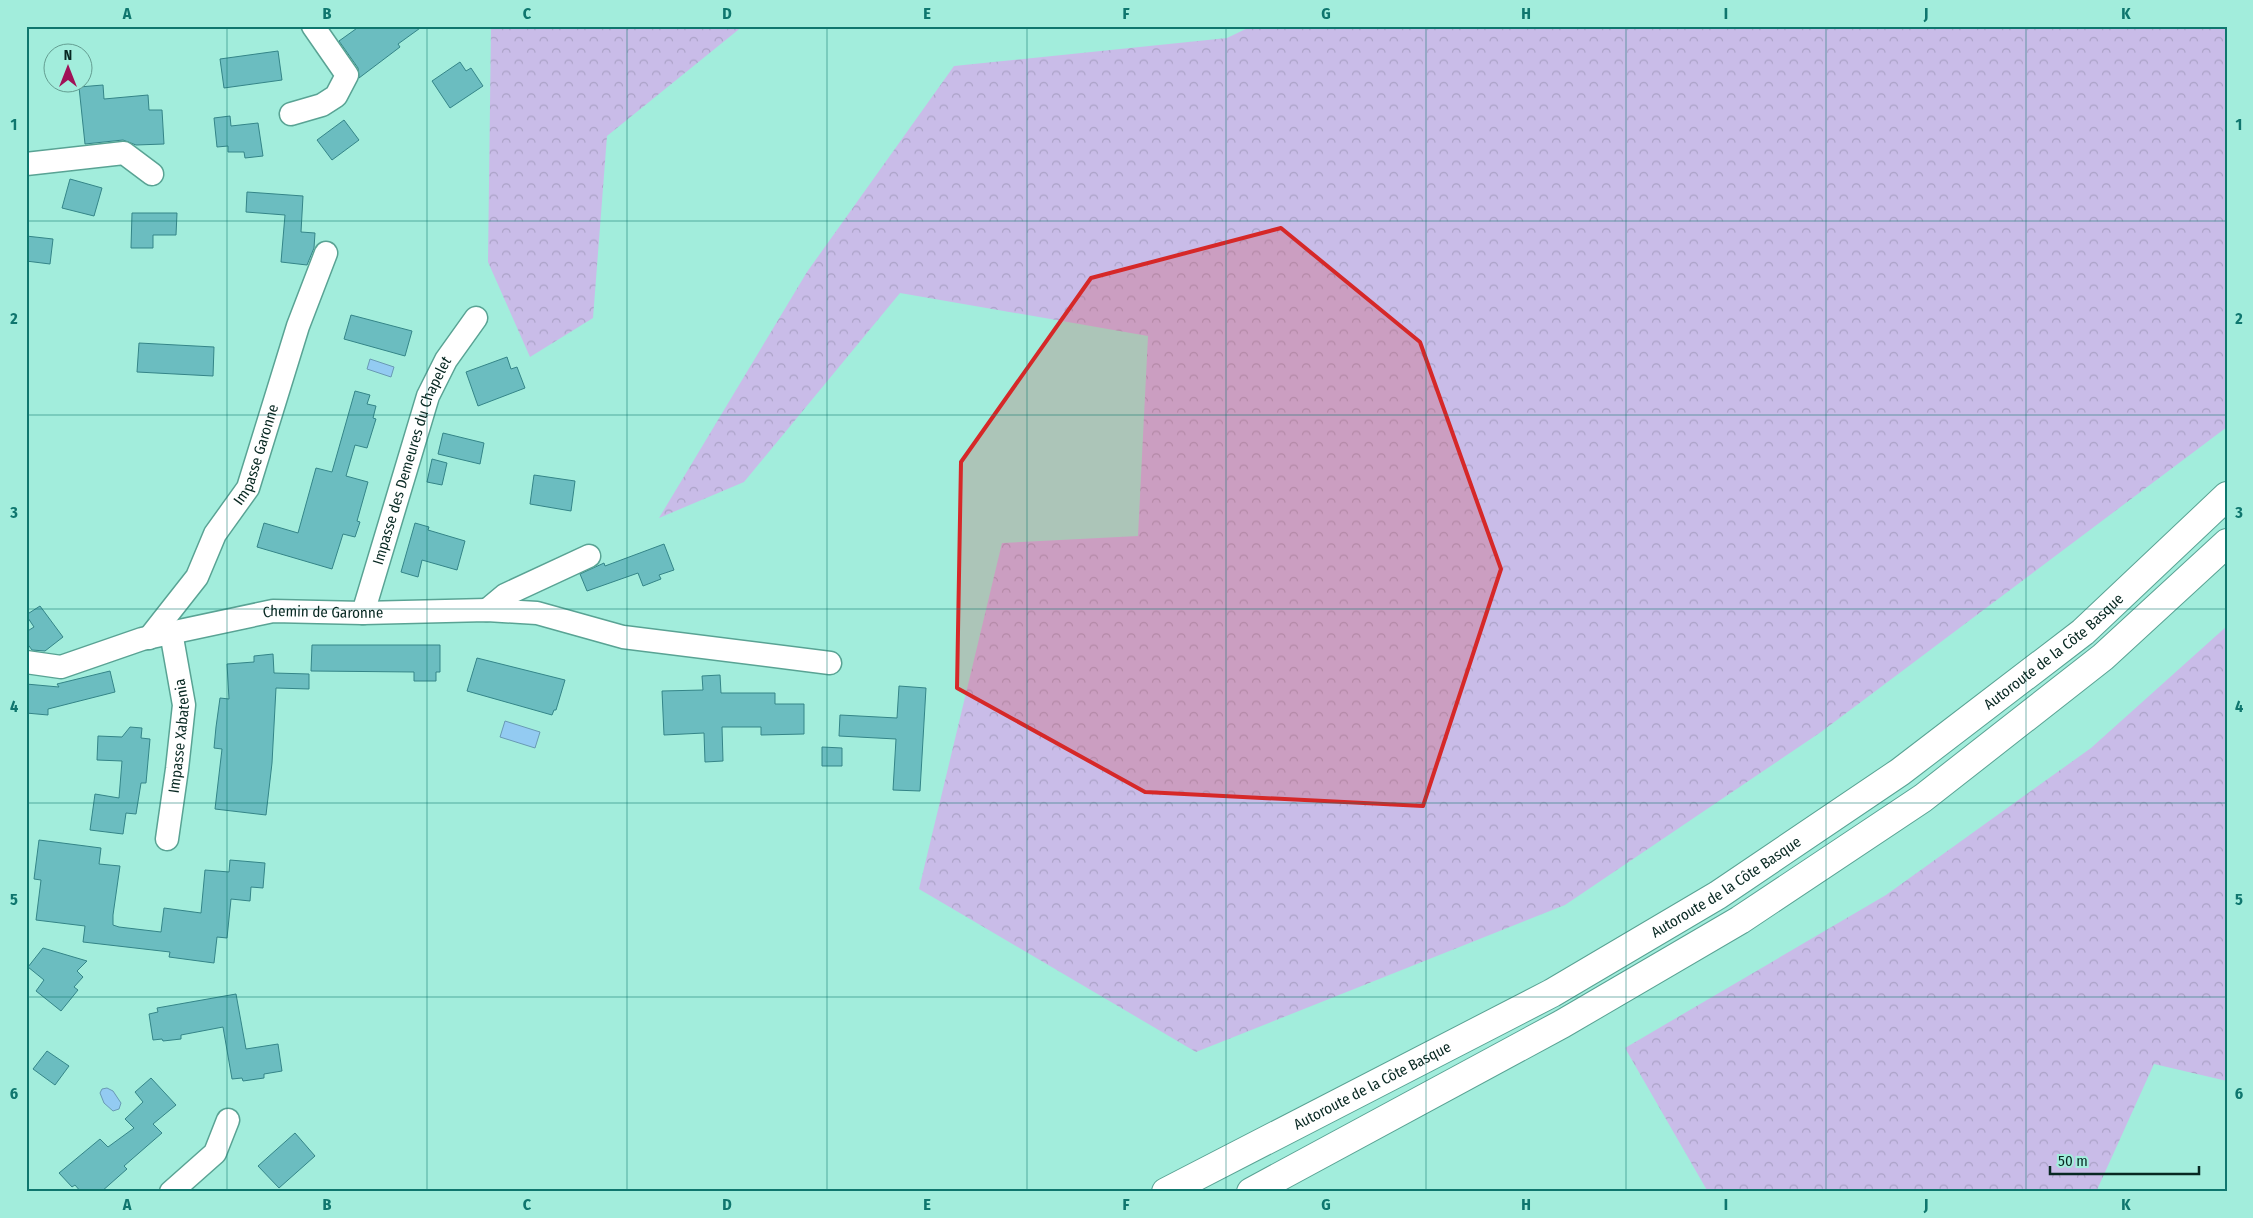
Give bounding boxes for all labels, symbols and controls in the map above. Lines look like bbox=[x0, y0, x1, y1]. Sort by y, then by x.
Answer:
text: A bbox=[122, 4, 132, 23]
text: B bbox=[323, 4, 332, 23]
text: C bbox=[523, 4, 532, 23]
text: D bbox=[722, 4, 732, 23]
text: E bbox=[923, 4, 931, 23]
text: F bbox=[1122, 4, 1130, 23]
text: G bbox=[1321, 4, 1331, 23]
text: H bbox=[1521, 4, 1531, 23]
text: I bbox=[1724, 4, 1728, 23]
text: J bbox=[1923, 4, 1928, 23]
text: K bbox=[2121, 4, 2131, 23]
north arrow bbox=[42, 42, 92, 92]
text: N bbox=[64, 47, 72, 64]
text: 1 bbox=[11, 115, 17, 134]
text: 1 bbox=[2236, 115, 2242, 134]
text: 2 bbox=[9, 309, 18, 328]
text: 2 bbox=[2234, 309, 2243, 328]
street label: Impasse des Demeures du Chapelet bbox=[369, 353, 455, 567]
street label: Impasse Garonne bbox=[230, 402, 282, 509]
text: 3 bbox=[9, 503, 18, 522]
text: 3 bbox=[2234, 503, 2243, 522]
street label: Autoroute de la Côte Basque bbox=[1980, 590, 2127, 713]
street label: Chemin de Garonne bbox=[261, 602, 383, 622]
street label: Impasse Xabatenia bbox=[165, 677, 193, 794]
text: 4 bbox=[10, 697, 18, 716]
text: 4 bbox=[2235, 697, 2243, 716]
street label: Autoroute de la Côte Basque bbox=[1648, 833, 1804, 942]
text: 5 bbox=[10, 890, 18, 909]
text: 5 bbox=[2235, 890, 2243, 909]
street label: Autoroute de la Côte Basque bbox=[1291, 1038, 1454, 1134]
text: 6 bbox=[10, 1084, 18, 1103]
text: 6 bbox=[2235, 1084, 2243, 1103]
scale bar bbox=[2050, 1143, 2199, 1175]
text: 50 m bbox=[2058, 1152, 2088, 1170]
text: A bbox=[122, 1195, 132, 1214]
text: B bbox=[323, 1195, 332, 1214]
text: C bbox=[523, 1195, 532, 1214]
text: D bbox=[722, 1195, 732, 1214]
text: E bbox=[923, 1195, 931, 1214]
text: F bbox=[1122, 1195, 1130, 1214]
text: G bbox=[1321, 1195, 1331, 1214]
text: H bbox=[1521, 1195, 1531, 1214]
text: I bbox=[1724, 1195, 1728, 1214]
text: J bbox=[1923, 1195, 1928, 1214]
text: K bbox=[2121, 1195, 2131, 1214]

